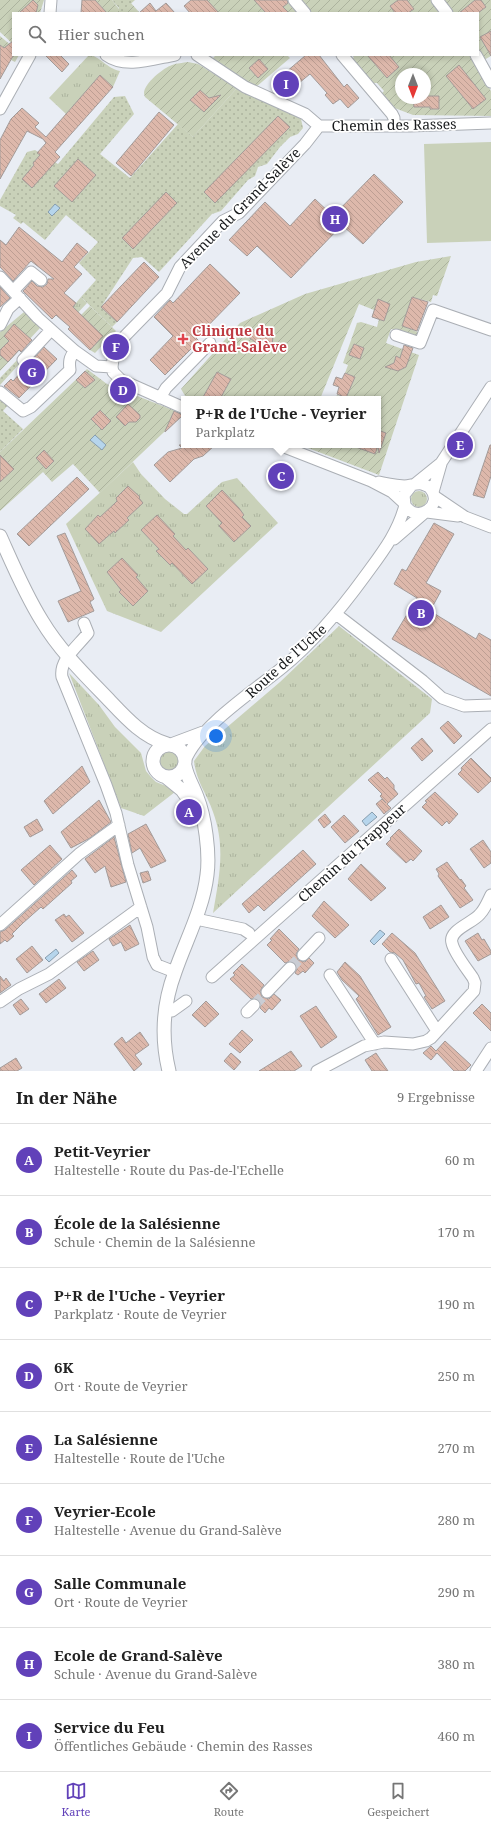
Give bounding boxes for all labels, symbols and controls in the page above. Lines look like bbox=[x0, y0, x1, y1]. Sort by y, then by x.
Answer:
search box bbox=[12, 12, 479, 56]
icon: search bbox=[26, 23, 48, 45]
text: Hier suchen bbox=[58, 24, 145, 44]
north arrow bbox=[395, 68, 431, 104]
pin: I bbox=[273, 69, 299, 99]
street label: Chemin des Rasses bbox=[331, 114, 457, 135]
street label: Avenue du Grand-Salève bbox=[175, 143, 304, 272]
pin: H bbox=[322, 204, 348, 234]
place label: Clinique du Grand-Salève bbox=[192, 321, 287, 356]
pin: F bbox=[103, 332, 129, 362]
marker: Clinique du Grand-Salève bbox=[177, 333, 189, 345]
pin: G bbox=[19, 357, 45, 387]
pin: D bbox=[110, 375, 136, 405]
popup bbox=[181, 396, 381, 448]
text: P+R de l'Uche - Veyrier bbox=[195, 403, 367, 423]
text: Parkplatz bbox=[195, 423, 255, 441]
pin: E bbox=[447, 430, 473, 460]
pin: C bbox=[268, 461, 294, 491]
pin: B bbox=[408, 598, 434, 628]
street label: Route de l'Uche bbox=[241, 619, 330, 702]
your location bbox=[206, 726, 226, 746]
pin: A bbox=[176, 797, 202, 827]
street label: Chemin du Trappeur bbox=[293, 799, 410, 906]
text: In der Nähe bbox=[16, 1086, 117, 1109]
text: 9 Ergebnisse bbox=[397, 1088, 475, 1106]
text: Petit-Veyrier bbox=[54, 1141, 151, 1161]
text: A bbox=[24, 1151, 34, 1169]
text: 60 m bbox=[445, 1151, 475, 1169]
text: Haltestelle · Route du Pas-de-l'Echelle bbox=[54, 1161, 284, 1179]
text: École de la Salésienne bbox=[54, 1213, 220, 1233]
text: B bbox=[25, 1223, 33, 1241]
text: 170 m bbox=[438, 1223, 475, 1241]
text: Schule · Chemin de la Salésienne bbox=[54, 1233, 256, 1251]
text: P+R de l'Uche - Veyrier bbox=[54, 1285, 225, 1305]
text: C bbox=[25, 1295, 33, 1313]
text: 190 m bbox=[438, 1295, 475, 1313]
text: Parkplatz · Route de Veyrier bbox=[54, 1305, 227, 1323]
text: 6K bbox=[54, 1357, 74, 1377]
text: D bbox=[24, 1367, 34, 1385]
text: 250 m bbox=[438, 1367, 475, 1385]
text: Ort · Route de Veyrier bbox=[54, 1377, 188, 1395]
text: La Salésienne bbox=[54, 1429, 158, 1449]
text: E bbox=[25, 1439, 33, 1457]
text: 270 m bbox=[438, 1439, 475, 1457]
text: Haltestelle · Route de l'Uche bbox=[54, 1449, 225, 1467]
text: Veyrier-Ecole bbox=[54, 1501, 156, 1521]
text: F bbox=[25, 1511, 33, 1529]
text: 280 m bbox=[438, 1511, 475, 1529]
text: Haltestelle · Avenue du Grand-Salève bbox=[54, 1521, 282, 1539]
text: Salle Communale bbox=[54, 1573, 186, 1593]
text: G bbox=[24, 1583, 34, 1601]
text: 290 m bbox=[438, 1583, 475, 1601]
text: Ort · Route de Veyrier bbox=[54, 1593, 188, 1611]
text: Ecole de Grand-Salève bbox=[54, 1645, 223, 1665]
text: H bbox=[24, 1655, 34, 1673]
text: 380 m bbox=[438, 1655, 475, 1673]
text: Schule · Avenue du Grand-Salève bbox=[54, 1665, 257, 1683]
text: Service du Feu bbox=[54, 1717, 165, 1737]
text: I bbox=[26, 1727, 32, 1745]
text: 460 m bbox=[438, 1727, 475, 1745]
text: Öffentliches Gebäude · Chemin des Rasses bbox=[54, 1737, 313, 1755]
tab: Karte bbox=[62, 1780, 90, 1819]
tab: Route bbox=[214, 1780, 244, 1819]
tab: Gespeichert bbox=[367, 1780, 429, 1819]

